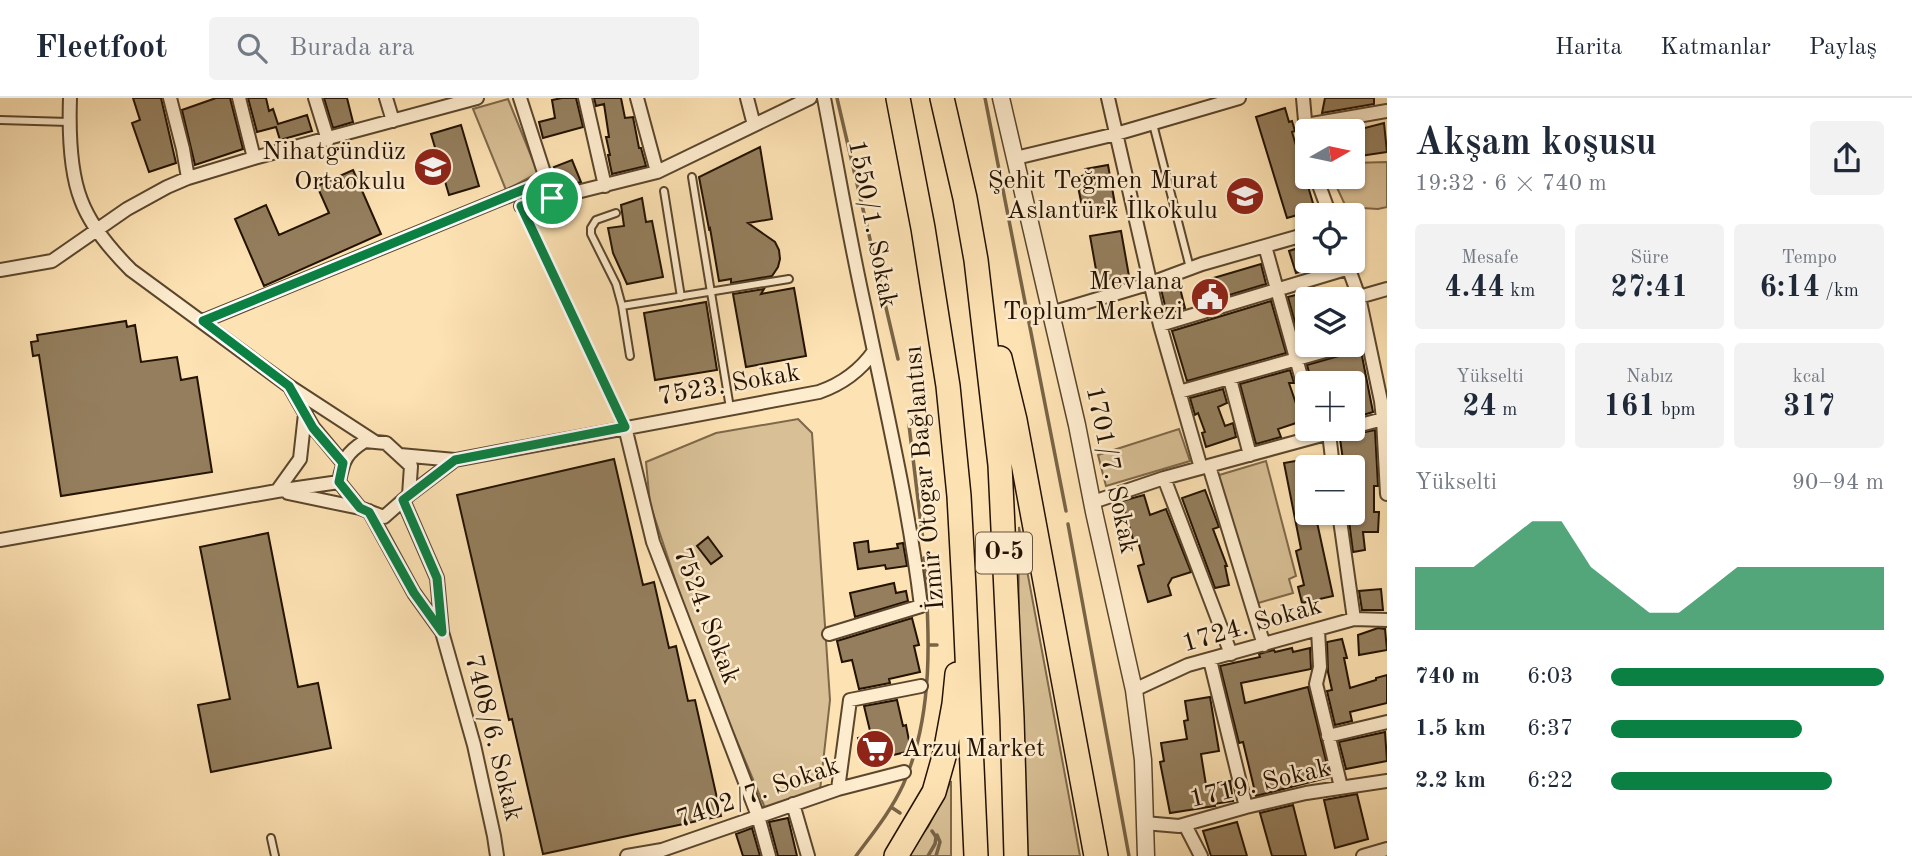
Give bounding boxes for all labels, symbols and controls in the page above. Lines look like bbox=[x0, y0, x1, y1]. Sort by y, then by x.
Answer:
search box bbox=[209, 17, 699, 80]
icon: search bbox=[233, 29, 271, 67]
text: Fleetfoot bbox=[35, 32, 167, 65]
text: Burada ara bbox=[289, 35, 415, 61]
text: Harita bbox=[1555, 36, 1622, 60]
text: Katmanlar bbox=[1660, 36, 1771, 60]
text: Paylaş bbox=[1809, 36, 1877, 60]
north arrow bbox=[1295, 119, 1365, 189]
map controls bbox=[1295, 119, 1365, 525]
button: share bbox=[1810, 121, 1884, 195]
text: Akşam koşusu bbox=[1415, 125, 1657, 163]
street label: 1550/1. Sokak bbox=[843, 138, 901, 310]
place label: Nihatgündüz Ortaokulu bbox=[262, 139, 406, 195]
school or university icon: Nihatgündüz Ortaokulu bbox=[412, 146, 454, 188]
pin bbox=[522, 168, 582, 228]
place label: Şehit Teğmen Murat Aslantürk İlkokulu bbox=[987, 168, 1218, 224]
text: 19:32 · 6 × 740 m bbox=[1415, 172, 1607, 195]
school or university icon: Şehit Teğmen Murat Aslantürk İlkokulu bbox=[1224, 175, 1266, 217]
icon: arrive bbox=[533, 179, 571, 217]
button: locate bbox=[1295, 203, 1365, 273]
text: Mesafe bbox=[1461, 249, 1518, 268]
text: Süre bbox=[1630, 249, 1669, 268]
text: Tempo bbox=[1781, 249, 1837, 268]
place label: Mevlana Toplum Merkezi bbox=[1003, 269, 1183, 325]
text: 4.44 bbox=[1444, 273, 1505, 303]
text: 27:41 bbox=[1610, 273, 1688, 303]
text: 6:14 bbox=[1759, 273, 1820, 303]
public building icon: Mevlana Toplum Merkezi bbox=[1189, 276, 1231, 318]
text: km bbox=[1505, 282, 1535, 301]
text: /km bbox=[1820, 282, 1859, 301]
button: layers bbox=[1295, 287, 1365, 357]
street label: İzmir Otogar Bağlantısı bbox=[897, 345, 950, 612]
street label: 7523. Sokak bbox=[656, 360, 802, 410]
text: Yükselti bbox=[1456, 368, 1524, 387]
text: Nabız bbox=[1626, 368, 1673, 387]
text: kcal bbox=[1793, 368, 1826, 387]
button: + bbox=[1295, 371, 1365, 441]
street label: 1701/7. Sokak bbox=[1081, 384, 1141, 556]
text: 24 bbox=[1462, 392, 1497, 422]
text: 161 bbox=[1603, 392, 1656, 422]
text: 317 bbox=[1783, 392, 1835, 422]
text: m bbox=[1497, 401, 1517, 420]
text: bpm bbox=[1656, 401, 1696, 420]
button: − bbox=[1295, 455, 1365, 525]
text: Yükselti bbox=[1415, 471, 1497, 494]
text: 90–94 m bbox=[1792, 471, 1884, 494]
road number: O-5 bbox=[976, 532, 1032, 574]
street label: 7524. Sokak bbox=[668, 544, 744, 688]
street label: 1724. Sokak bbox=[1179, 593, 1325, 657]
street label: 7408/6. Sokak bbox=[460, 652, 526, 824]
text: 740 m bbox=[1415, 665, 1480, 688]
text: 6:03 bbox=[1527, 665, 1573, 688]
text: 1.5 km bbox=[1415, 717, 1486, 740]
text: 6:37 bbox=[1527, 717, 1573, 740]
supermarket icon: Arzu Market bbox=[854, 728, 896, 770]
place label: Arzu Market bbox=[902, 736, 1045, 762]
street label: 7402/7. Sokak bbox=[673, 753, 843, 833]
street label: 1719. Sokak bbox=[1187, 755, 1333, 813]
text: 2.2 km bbox=[1415, 769, 1486, 792]
text: 6:22 bbox=[1527, 769, 1573, 792]

